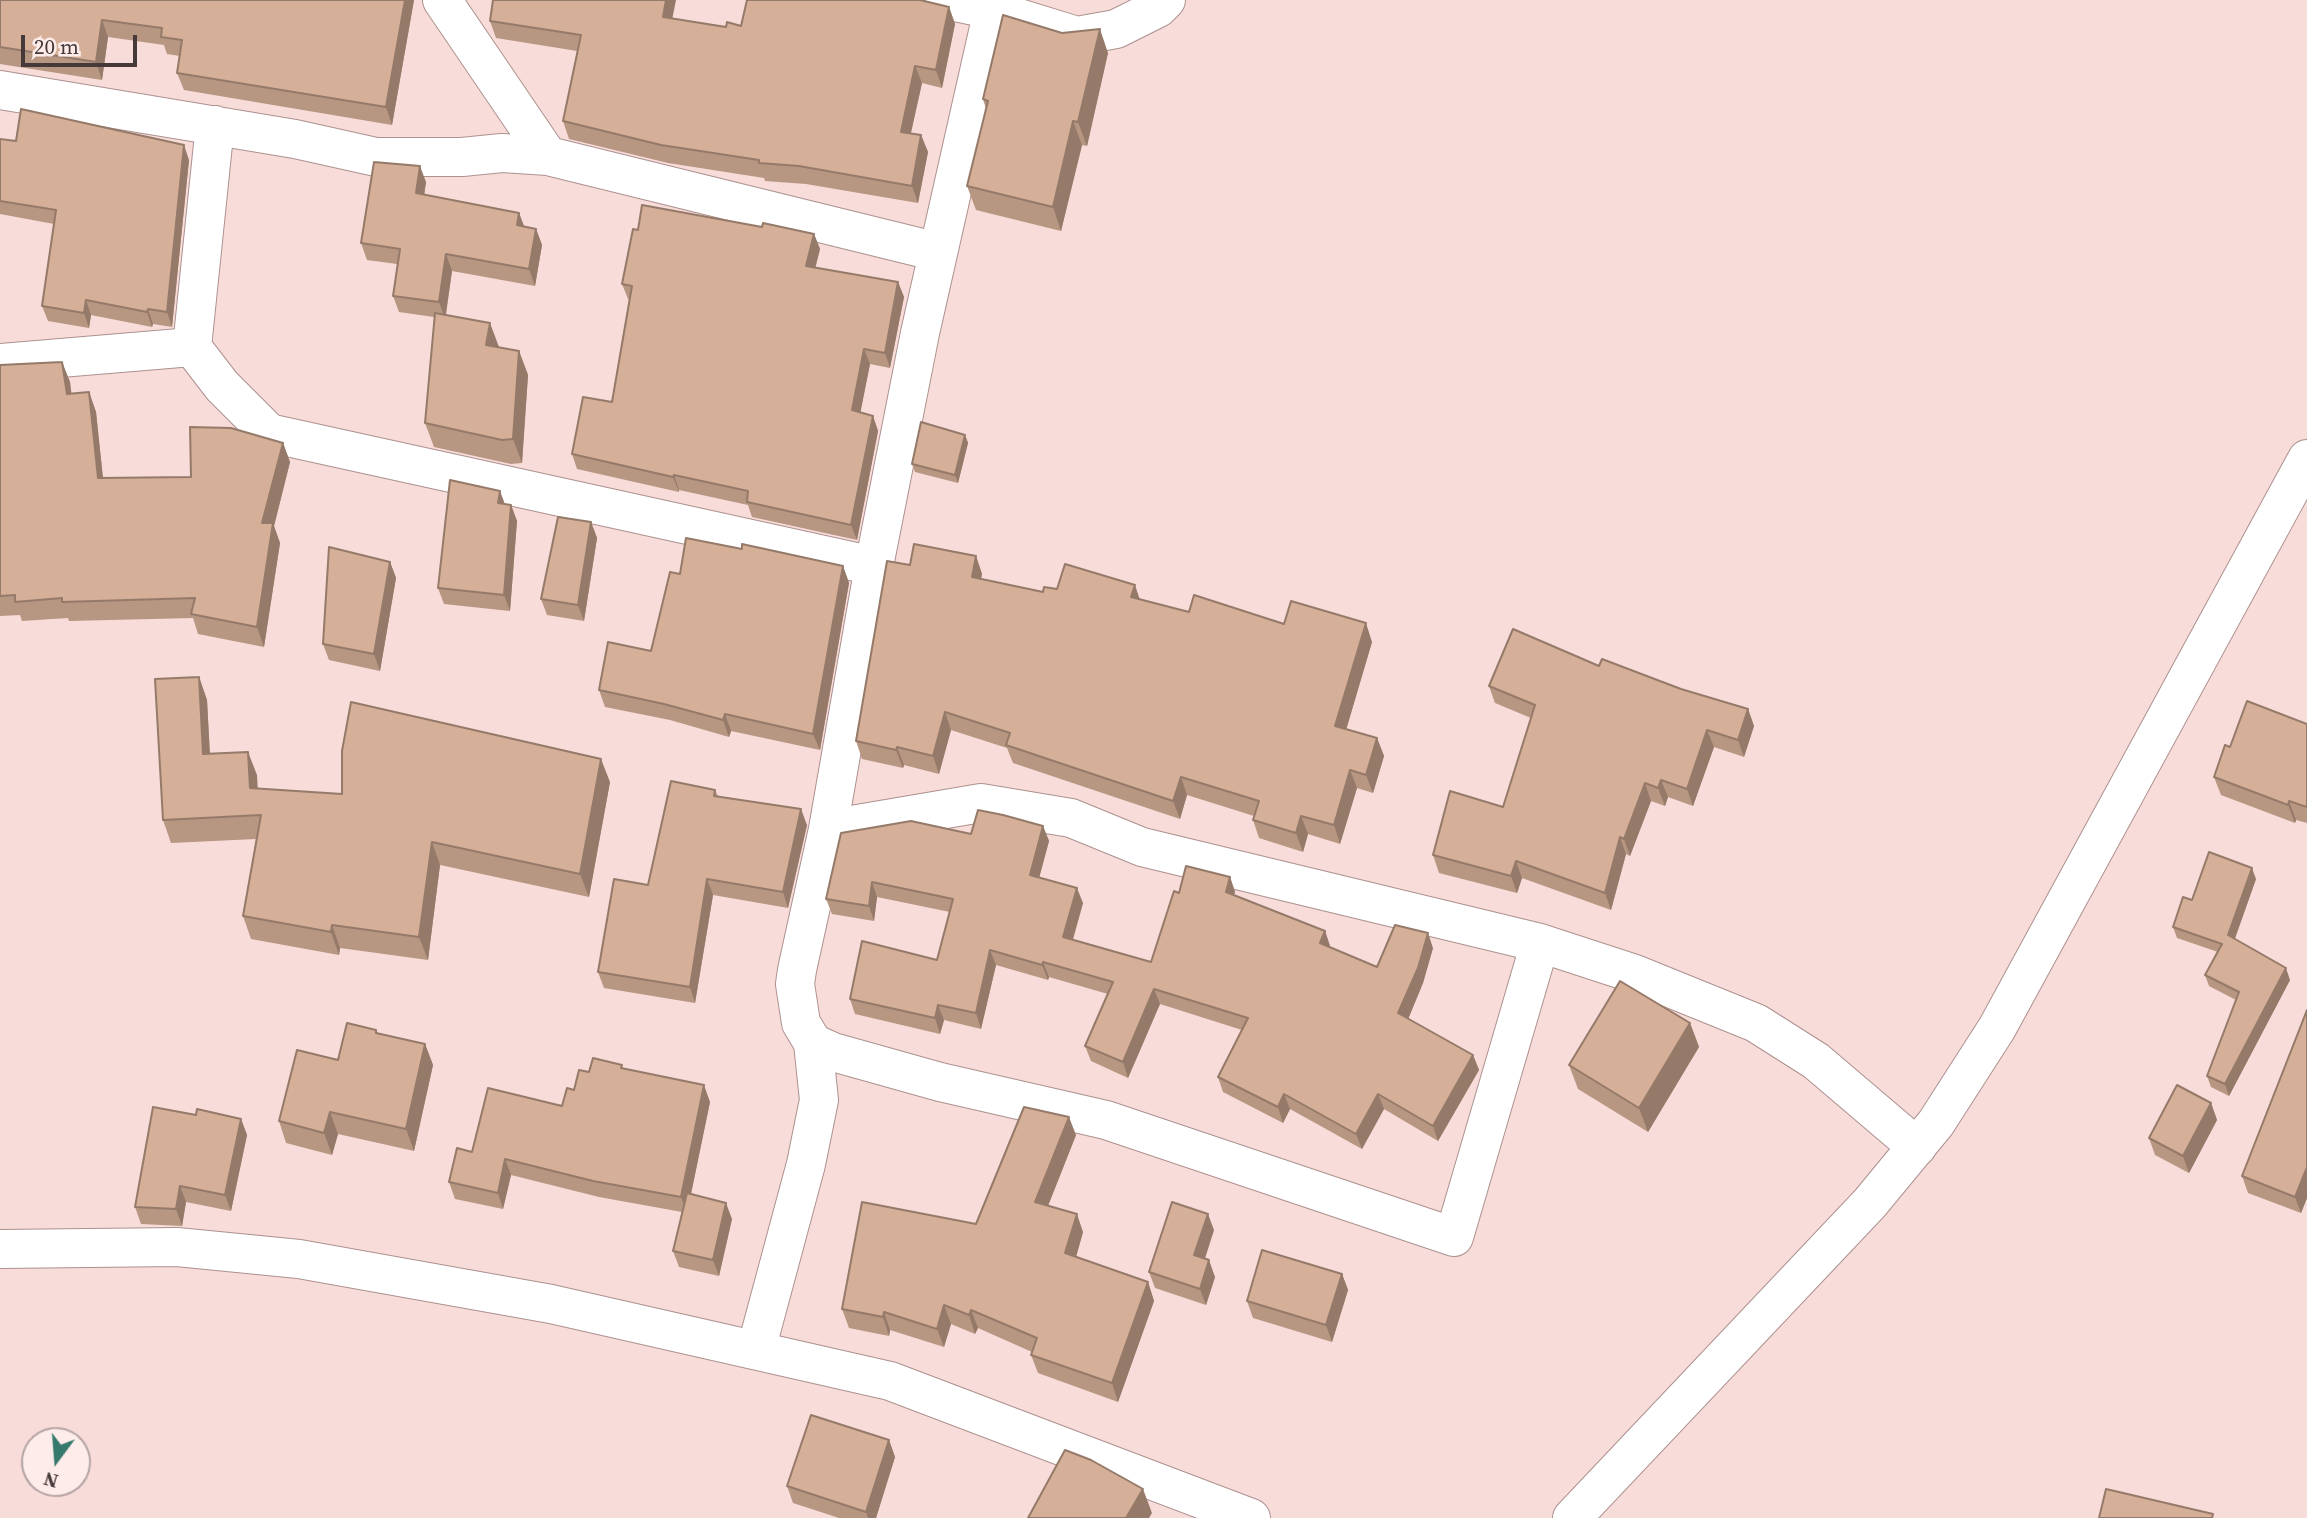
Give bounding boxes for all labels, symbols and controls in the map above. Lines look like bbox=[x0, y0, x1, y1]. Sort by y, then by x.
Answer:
scale bar bbox=[24, 21, 140, 65]
text: 20 m bbox=[34, 32, 79, 61]
north arrow bbox=[21, 1427, 91, 1497]
text: N bbox=[41, 1466, 61, 1495]

